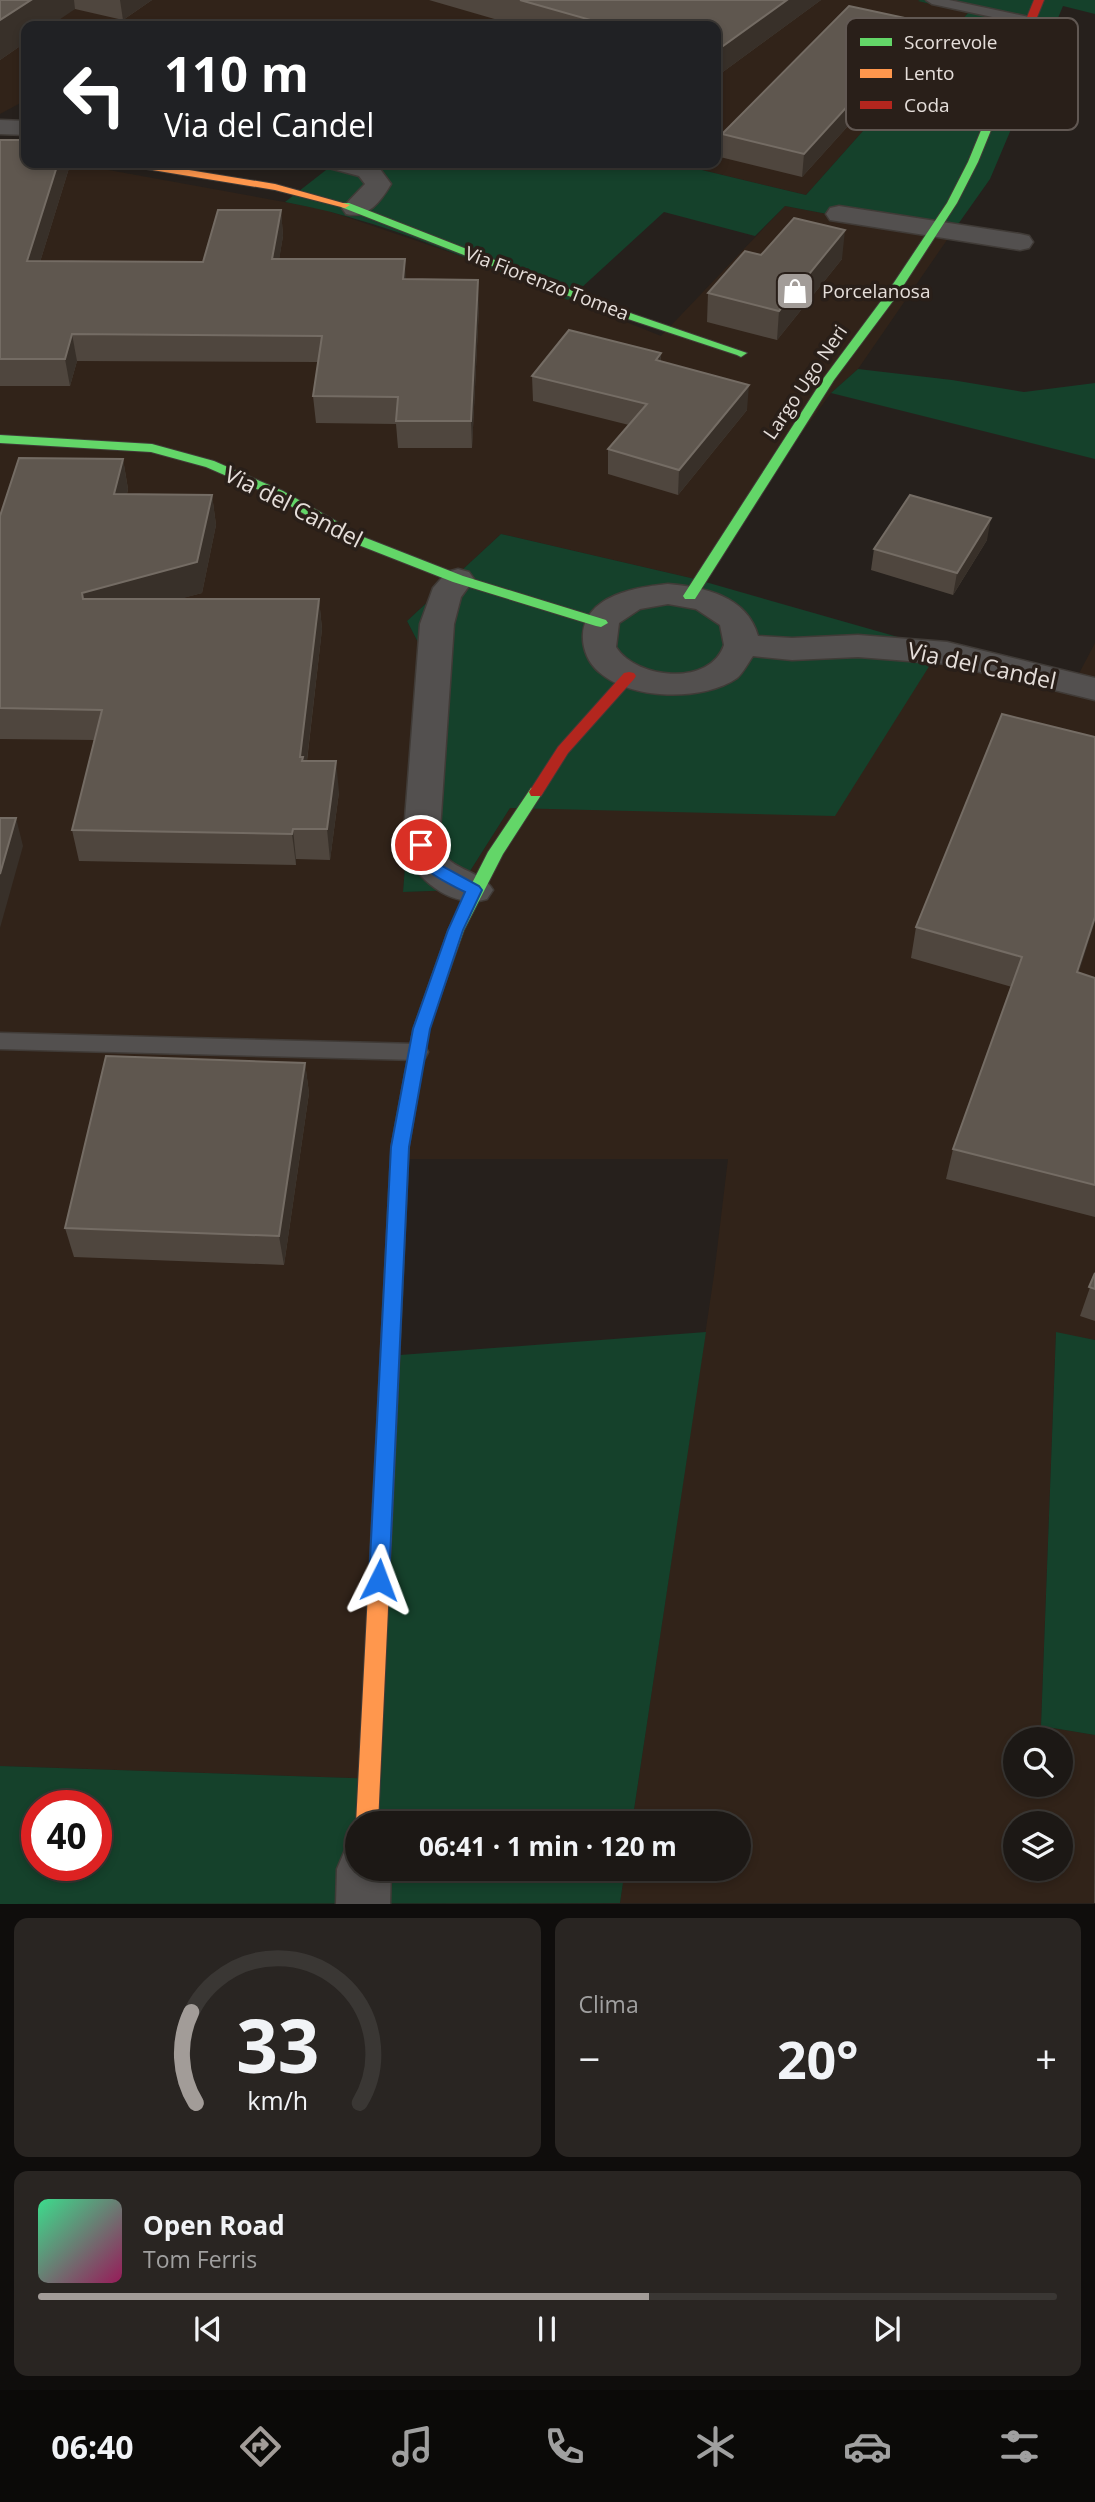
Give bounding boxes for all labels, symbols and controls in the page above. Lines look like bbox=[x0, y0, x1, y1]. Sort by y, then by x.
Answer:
legend bbox=[846, 18, 1078, 130]
text: Scorrevole bbox=[904, 29, 998, 55]
text: 110 m bbox=[164, 40, 309, 106]
icon: left bbox=[49, 49, 140, 140]
text: Lento bbox=[904, 60, 954, 86]
text: Coda bbox=[904, 92, 950, 118]
text: Via del Candel bbox=[164, 103, 374, 146]
street label: Via Fiorenzo Tomea bbox=[461, 240, 633, 326]
shop icon: Porcelanosa bbox=[774, 270, 816, 312]
place label: Porcelanosa bbox=[822, 278, 930, 304]
street label: Largo Ugo Neri bbox=[757, 320, 853, 444]
street label: Via del Candel bbox=[219, 457, 369, 555]
street label: Via del Candel bbox=[905, 634, 1059, 696]
pin bbox=[391, 815, 451, 875]
icon: arrive bbox=[402, 826, 440, 864]
position arrow bbox=[342, 1543, 416, 1617]
map controls bbox=[1003, 1727, 1073, 1881]
button: search bbox=[1003, 1727, 1073, 1797]
speed limit sign: 40 bbox=[21, 1790, 112, 1881]
button: layers bbox=[1003, 1811, 1073, 1881]
text: 06:41 · 1 min · 120 m bbox=[419, 1828, 677, 1864]
text: Clima bbox=[579, 1988, 639, 2020]
text: 33 bbox=[236, 1996, 319, 2095]
text: 20° bbox=[777, 2023, 859, 2094]
text: − bbox=[579, 2032, 600, 2084]
text: + bbox=[1035, 2032, 1057, 2084]
text: km/h bbox=[247, 2083, 308, 2117]
text: Open Road bbox=[143, 2207, 285, 2243]
text: Tom Ferris bbox=[143, 2243, 257, 2275]
icon: previous bbox=[189, 2310, 227, 2348]
icon: pause bbox=[528, 2310, 566, 2348]
icon: next bbox=[868, 2310, 906, 2348]
icon: directions bbox=[236, 2422, 285, 2471]
icon: music bbox=[388, 2422, 437, 2471]
icon: phone bbox=[540, 2422, 589, 2471]
icon: climate bbox=[691, 2422, 740, 2471]
icon: car bbox=[843, 2422, 892, 2471]
icon: filters bbox=[995, 2422, 1044, 2471]
text: 06:40 bbox=[51, 2425, 134, 2468]

